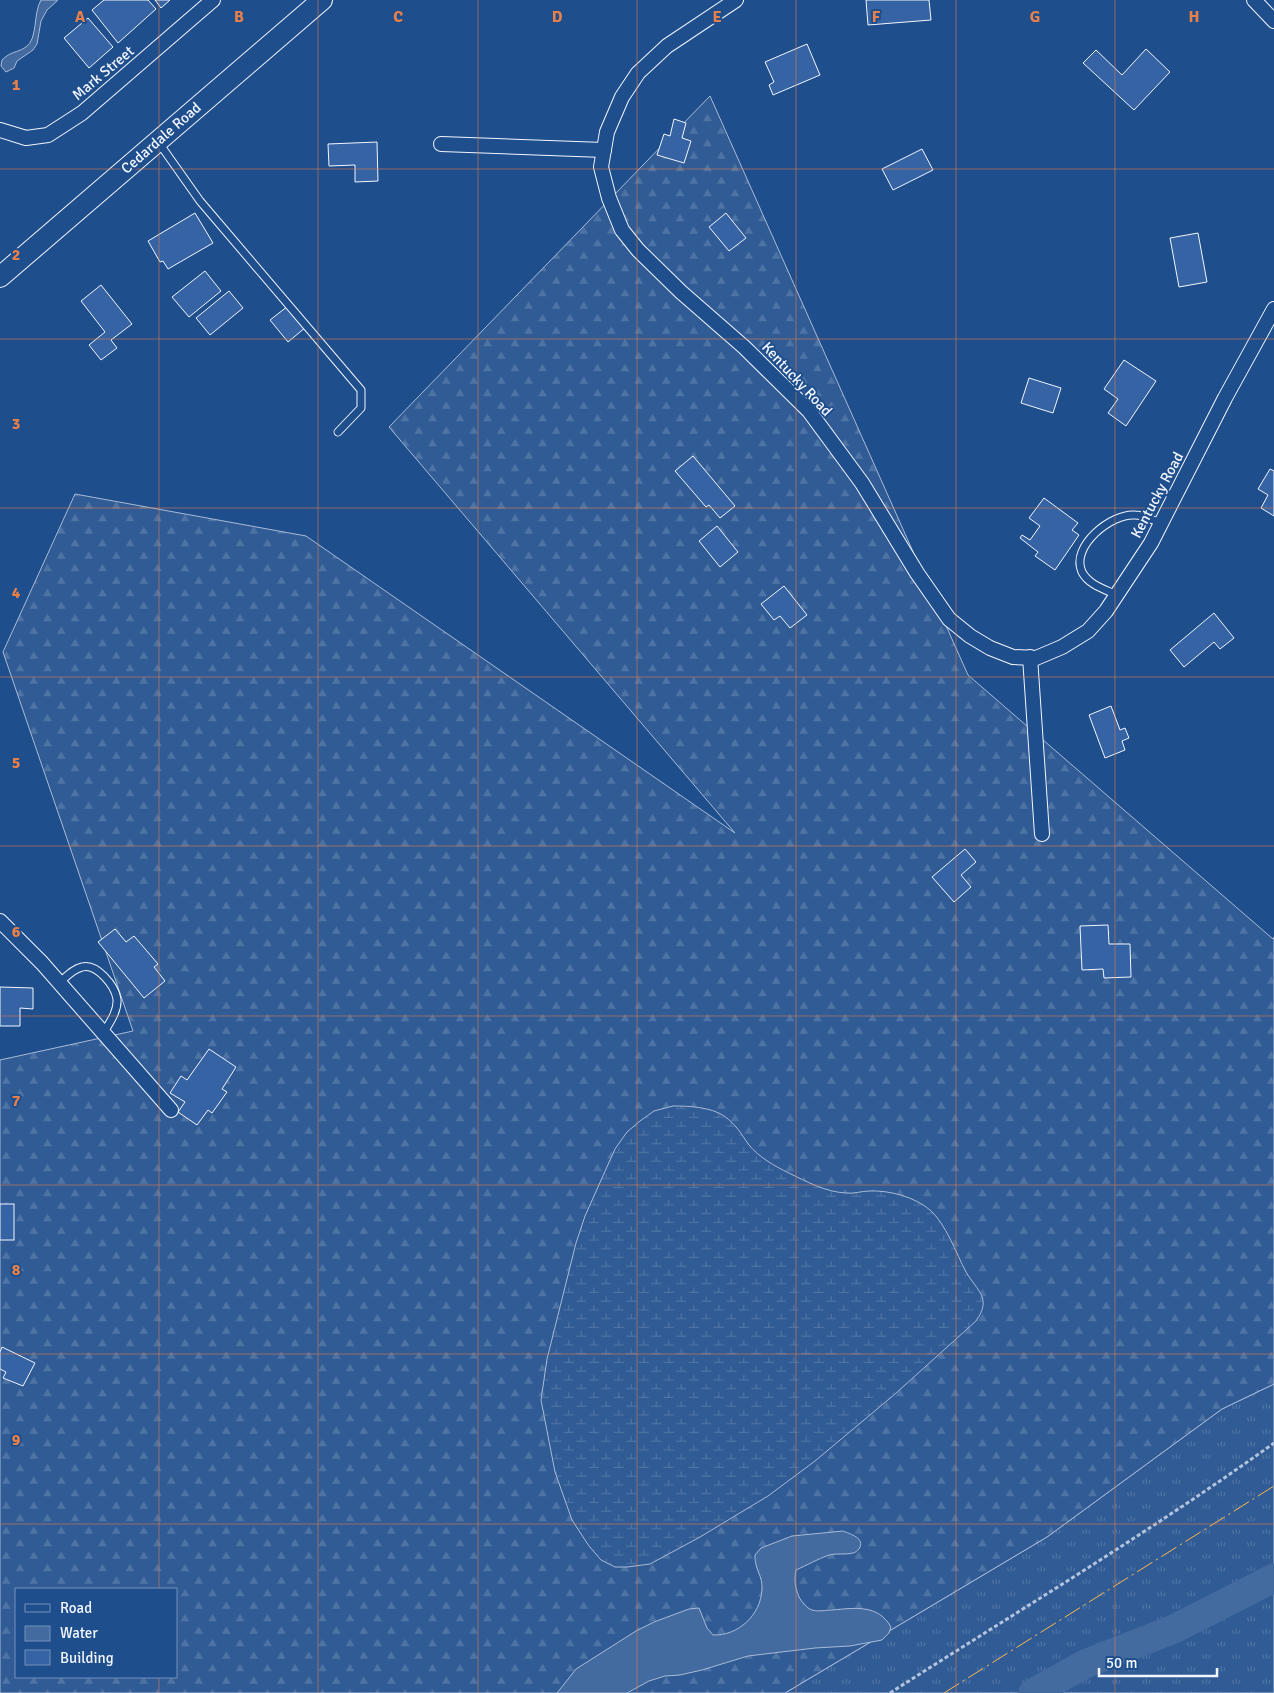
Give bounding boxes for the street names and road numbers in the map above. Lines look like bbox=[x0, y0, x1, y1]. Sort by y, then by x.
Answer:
street label: Mark Street bbox=[68, 42, 138, 104]
street label: Cedardale Road bbox=[117, 98, 205, 178]
street label: Kentucky Road bbox=[758, 338, 836, 420]
street label: Kentucky Road bbox=[1127, 449, 1187, 541]

